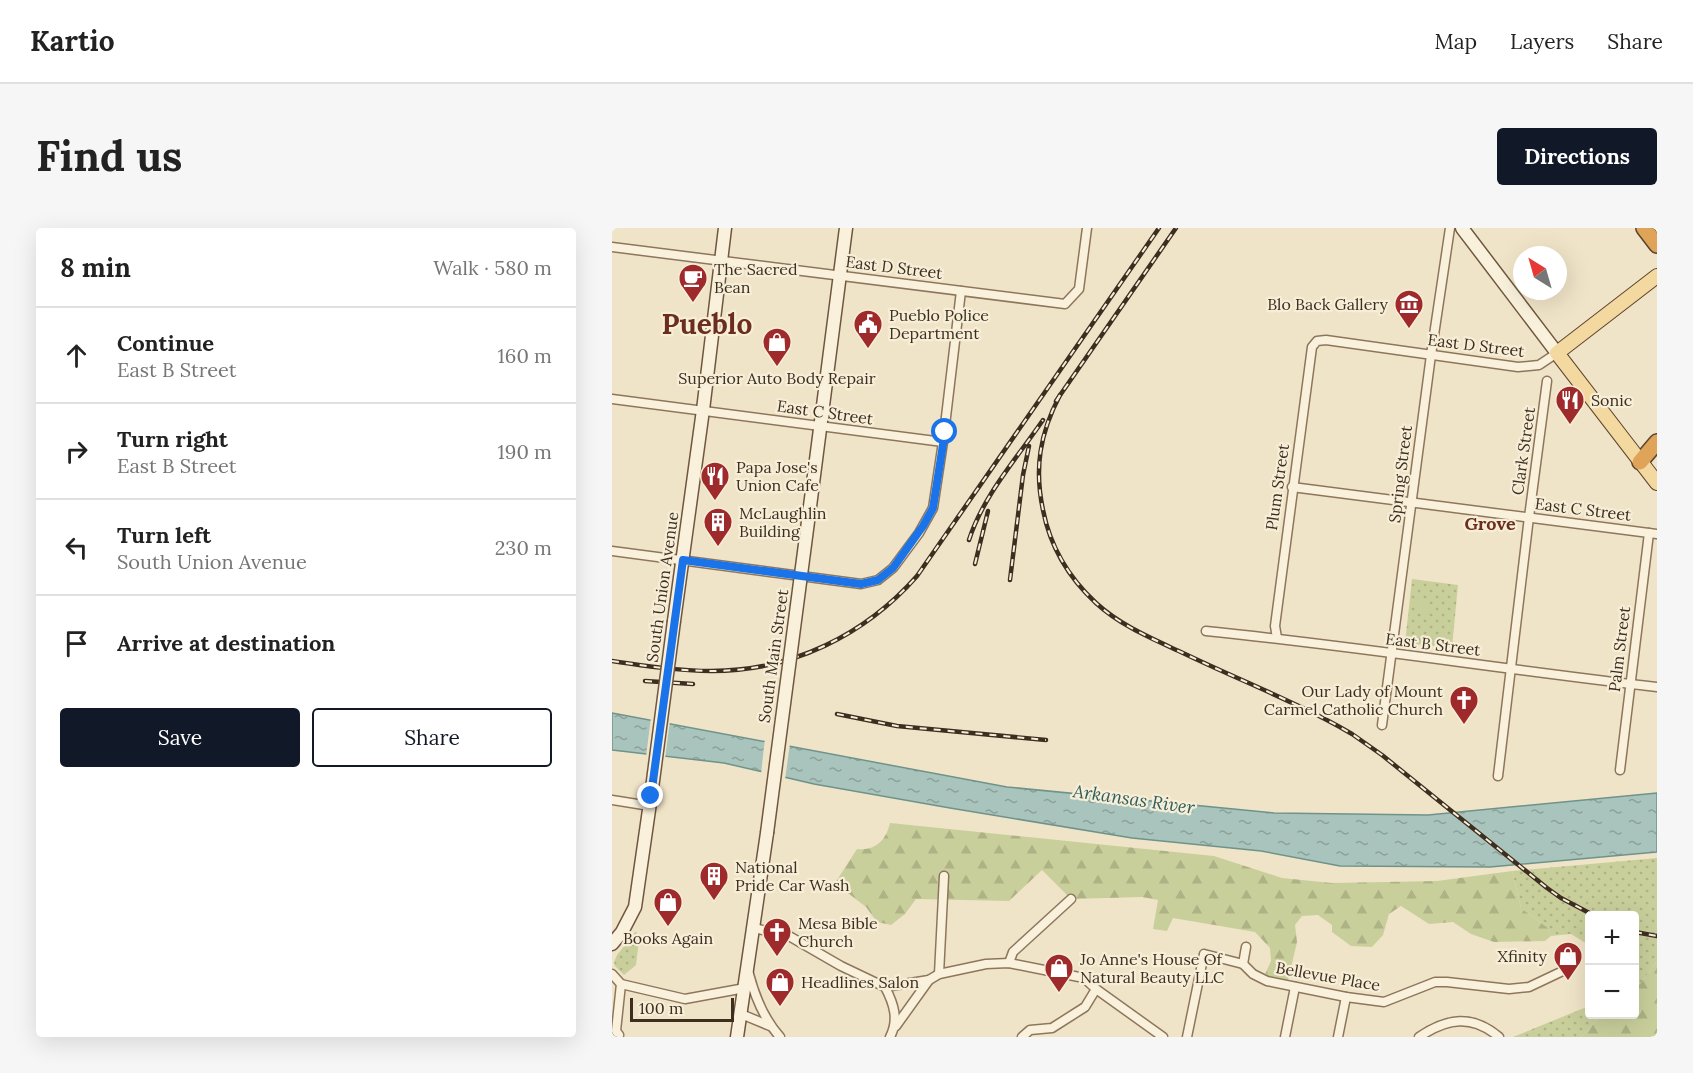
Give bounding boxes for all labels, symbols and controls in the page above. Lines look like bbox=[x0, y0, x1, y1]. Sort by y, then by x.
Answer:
text: Kartio bbox=[30, 23, 114, 59]
text: Map bbox=[1434, 28, 1477, 55]
text: Layers bbox=[1510, 28, 1574, 55]
text: Share bbox=[1607, 28, 1663, 55]
button: Directions bbox=[1497, 128, 1657, 185]
text: Find us bbox=[36, 129, 182, 183]
north arrow bbox=[1513, 246, 1567, 300]
text: 8 min bbox=[60, 251, 131, 284]
street label: East D Street bbox=[844, 251, 944, 283]
text: Walk · 580 m bbox=[433, 255, 552, 280]
place label: The Sacred Bean bbox=[714, 259, 798, 297]
cafe icon: The Sacred Bean bbox=[677, 262, 709, 304]
museum icon: Blo Back Gallery bbox=[1393, 288, 1425, 330]
place label: Blo Back Gallery bbox=[1267, 294, 1389, 314]
place label: Pueblo Police Department bbox=[889, 305, 989, 343]
district label: Pueblo bbox=[662, 306, 752, 342]
public building icon: Pueblo Police Department bbox=[852, 308, 884, 350]
shop icon: Superior Auto Body Repair bbox=[761, 326, 793, 368]
text: Continue bbox=[117, 329, 214, 357]
street label: East D Street bbox=[1426, 329, 1526, 361]
icon: ahead bbox=[60, 339, 93, 372]
text: 160 m bbox=[498, 343, 552, 368]
text: East B Street bbox=[117, 357, 236, 382]
place label: Superior Auto Body Repair bbox=[678, 368, 876, 388]
restaurant icon: Sonic bbox=[1554, 384, 1586, 426]
place label: Sonic bbox=[1591, 390, 1632, 410]
street label: East C Street bbox=[776, 395, 875, 429]
street label: Clark Street bbox=[1507, 405, 1539, 496]
route start bbox=[931, 418, 957, 444]
street label: Spring Street bbox=[1384, 423, 1416, 524]
text: Turn right bbox=[117, 425, 228, 453]
icon: right bbox=[60, 435, 93, 468]
text: 190 m bbox=[498, 439, 552, 464]
street label: Plum Street bbox=[1261, 442, 1293, 532]
text: East B Street bbox=[117, 453, 236, 478]
place label: Papa Jose's Union Cafe bbox=[736, 457, 819, 495]
restaurant icon: Papa Jose's Union Cafe bbox=[699, 460, 731, 502]
street label: East C Street bbox=[1534, 493, 1633, 525]
place label: McLaughlin Building bbox=[739, 503, 827, 541]
building icon: McLaughlin Building bbox=[702, 506, 734, 548]
street label: South Union Avenue bbox=[642, 510, 683, 664]
district label: Grove bbox=[1464, 512, 1516, 535]
text: Turn left bbox=[117, 521, 211, 549]
icon: left bbox=[60, 531, 93, 564]
text: 230 m bbox=[495, 535, 552, 560]
text: South Union Avenue bbox=[117, 549, 307, 574]
street label: South Main Street bbox=[754, 587, 792, 724]
street label: Palm Street bbox=[1604, 604, 1634, 693]
icon: arrive bbox=[60, 627, 93, 660]
street label: East B Street bbox=[1384, 628, 1482, 660]
text: Arrive at destination bbox=[117, 629, 335, 657]
place label: Our Lady of Mount Carmel Catholic Church bbox=[1264, 681, 1444, 719]
church icon: Our Lady of Mount Carmel Catholic Church bbox=[1448, 684, 1480, 726]
button: Save bbox=[60, 708, 300, 767]
button: Share bbox=[312, 708, 552, 767]
water label: Arkansas River bbox=[1071, 779, 1197, 819]
route end bbox=[637, 782, 663, 808]
place label: National Pride Car Wash bbox=[735, 857, 850, 895]
building icon: National Pride Car Wash bbox=[698, 860, 730, 902]
shop icon: Books Again bbox=[652, 886, 684, 928]
map controls bbox=[1585, 911, 1639, 1019]
button: + bbox=[1585, 911, 1639, 965]
place label: Mesa Bible Church bbox=[798, 913, 878, 951]
church icon: Mesa Bible Church bbox=[761, 916, 793, 958]
place label: Books Again bbox=[623, 928, 713, 948]
shop icon: Xfinity bbox=[1552, 940, 1584, 982]
place label: Xfinity bbox=[1498, 946, 1548, 966]
place label: Jo Anne's House Of Natural Beauty LLC bbox=[1079, 949, 1224, 987]
shop icon: Jo Anne's House Of Natural Beauty LLC bbox=[1043, 952, 1075, 994]
street label: Bellevue Place bbox=[1274, 957, 1382, 995]
button: − bbox=[1585, 965, 1639, 1019]
shop icon: Headlines Salon bbox=[764, 966, 796, 1008]
place label: Headlines Salon bbox=[801, 972, 919, 992]
scale bar bbox=[630, 995, 734, 1022]
text: 100 m bbox=[639, 998, 683, 1018]

